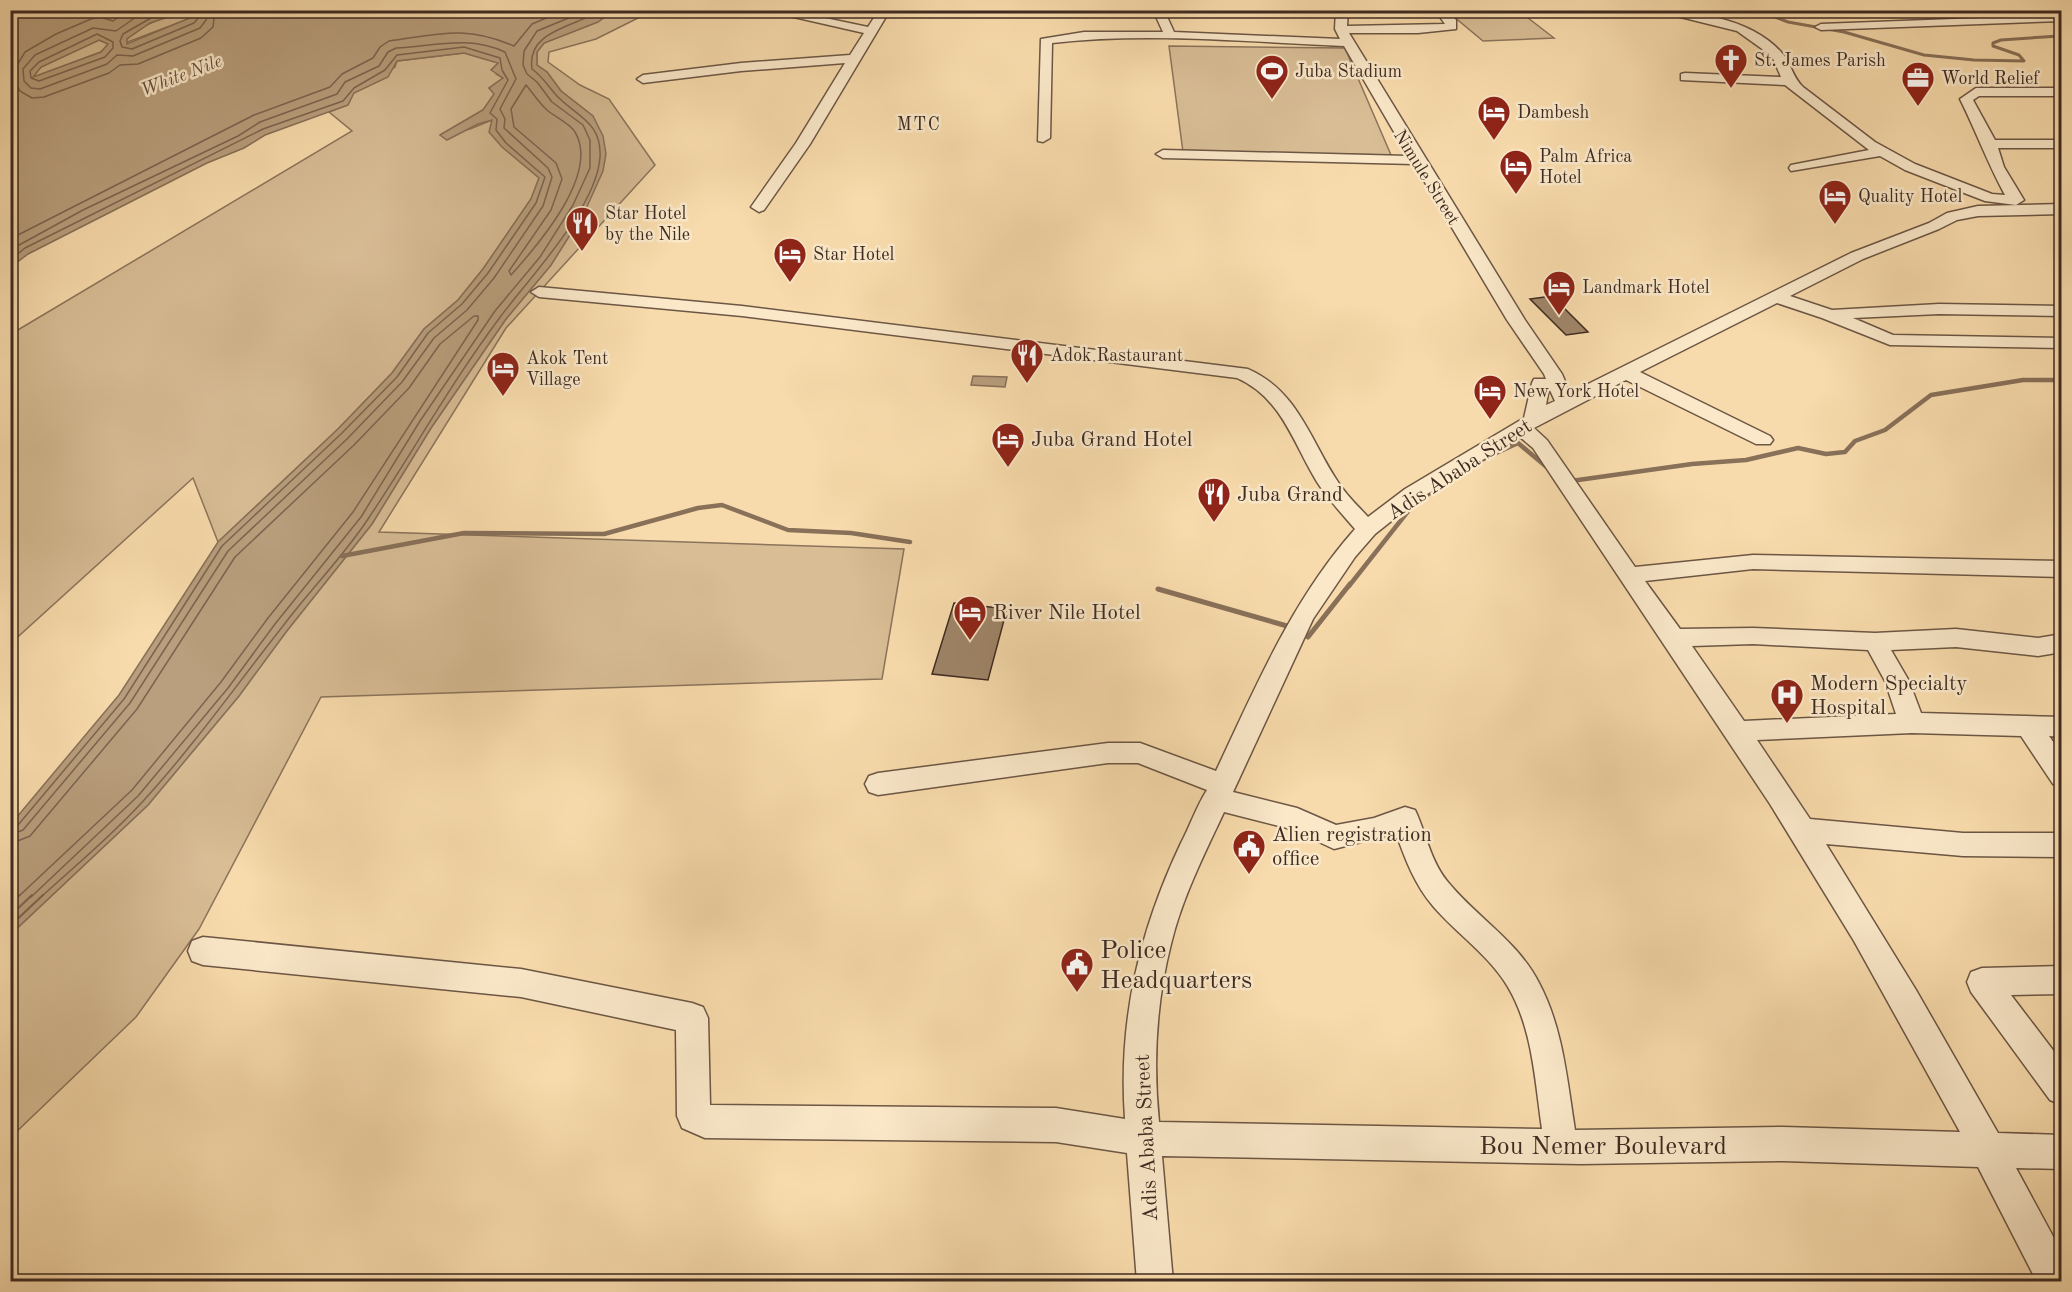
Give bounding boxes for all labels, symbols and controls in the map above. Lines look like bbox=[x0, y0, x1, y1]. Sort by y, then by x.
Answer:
church icon: St. James Parish bbox=[1713, 42, 1749, 89]
water label: White Nile bbox=[138, 52, 225, 100]
place label: St. James Parish bbox=[1754, 52, 1886, 70]
sports icon: Juba Stadium bbox=[1254, 53, 1290, 100]
office icon: World Relief bbox=[1900, 60, 1936, 107]
place label: Juba Stadium bbox=[1295, 63, 1402, 81]
place label: World Relief bbox=[1941, 70, 2040, 88]
hotel icon: Dambesh bbox=[1476, 94, 1512, 141]
place label: Dambesh bbox=[1517, 104, 1590, 122]
district label: MTC bbox=[897, 116, 941, 134]
street label: Nimule Street bbox=[1390, 127, 1463, 228]
hotel icon: Palm Africa Hotel bbox=[1498, 148, 1534, 195]
place label: Palm Africa Hotel bbox=[1539, 148, 1632, 187]
hotel icon: Quality Hotel bbox=[1817, 178, 1853, 225]
place label: Quality Hotel bbox=[1858, 188, 1962, 206]
restaurant icon: Star Hotel by the Nile bbox=[564, 205, 600, 252]
place label: Star Hotel by the Nile bbox=[605, 205, 690, 244]
hotel icon: Star Hotel bbox=[772, 236, 808, 283]
place label: Star Hotel bbox=[813, 246, 894, 264]
hotel icon: Landmark Hotel bbox=[1541, 269, 1577, 316]
place label: Landmark Hotel bbox=[1582, 279, 1710, 297]
restaurant icon: Adok Rastaurant bbox=[1009, 337, 1045, 384]
place label: Adok Rastaurant bbox=[1050, 347, 1183, 365]
hotel icon: Akok Tent Village bbox=[485, 350, 521, 397]
place label: Akok Tent Village bbox=[526, 350, 608, 389]
hotel icon: New York Hotel bbox=[1472, 373, 1508, 420]
place label: New York Hotel bbox=[1513, 383, 1639, 401]
street label: Adis Ababa Street bbox=[1384, 416, 1536, 525]
hotel icon: Juba Grand Hotel bbox=[990, 421, 1026, 468]
place label: Juba Grand Hotel bbox=[1031, 430, 1193, 451]
restaurant icon: Juba Grand bbox=[1196, 476, 1232, 523]
place label: Juba Grand bbox=[1237, 485, 1343, 506]
hotel icon: River Nile Hotel bbox=[952, 594, 988, 641]
place label: River Nile Hotel bbox=[993, 603, 1141, 624]
place label: Modern Specialty Hospital bbox=[1810, 674, 1967, 719]
hospital icon: Modern Specialty Hospital bbox=[1769, 677, 1805, 724]
place label: Alien registration office bbox=[1272, 825, 1432, 870]
public building icon: Alien registration office bbox=[1231, 828, 1267, 875]
place label: Police Headquarters bbox=[1100, 938, 1252, 994]
public building icon: Police Headquarters bbox=[1059, 946, 1095, 993]
street label: Adis Ababa Street bbox=[1133, 1054, 1162, 1222]
street label: Bou Nemer Boulevard bbox=[1479, 1134, 1727, 1160]

